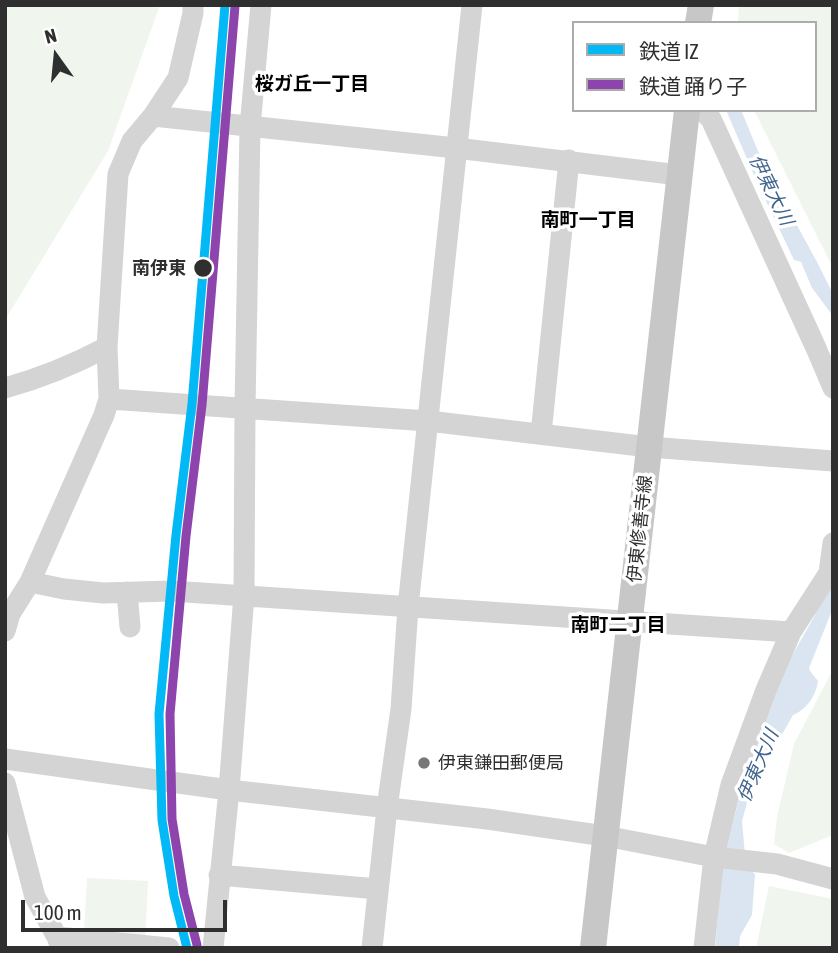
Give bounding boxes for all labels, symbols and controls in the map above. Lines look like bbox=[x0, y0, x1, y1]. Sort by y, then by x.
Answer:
north arrow bbox=[21, 21, 91, 91]
legend bbox=[572, 21, 817, 112]
text: N bbox=[42, 24, 59, 48]
text: 鉄道 IZ bbox=[639, 39, 699, 63]
district label: 桜ガ丘一丁目 bbox=[255, 73, 369, 95]
text: 鉄道 踊り子 bbox=[639, 74, 747, 98]
water label: 伊東大川 bbox=[744, 151, 798, 229]
district label: 南町一丁目 bbox=[541, 209, 635, 231]
place label: 南伊東 bbox=[132, 257, 186, 279]
marker: 南伊東 bbox=[192, 257, 214, 279]
street label: 伊東修善寺線 bbox=[624, 474, 656, 584]
district label: 南町二丁目 bbox=[571, 614, 665, 636]
water label: 伊東大川 bbox=[733, 727, 783, 805]
place label: 伊東鎌田郵便局 bbox=[438, 752, 564, 774]
marker: 伊東鎌田郵便局 bbox=[416, 755, 432, 771]
scale bar bbox=[24, 886, 231, 930]
text: 100 m bbox=[34, 900, 82, 924]

